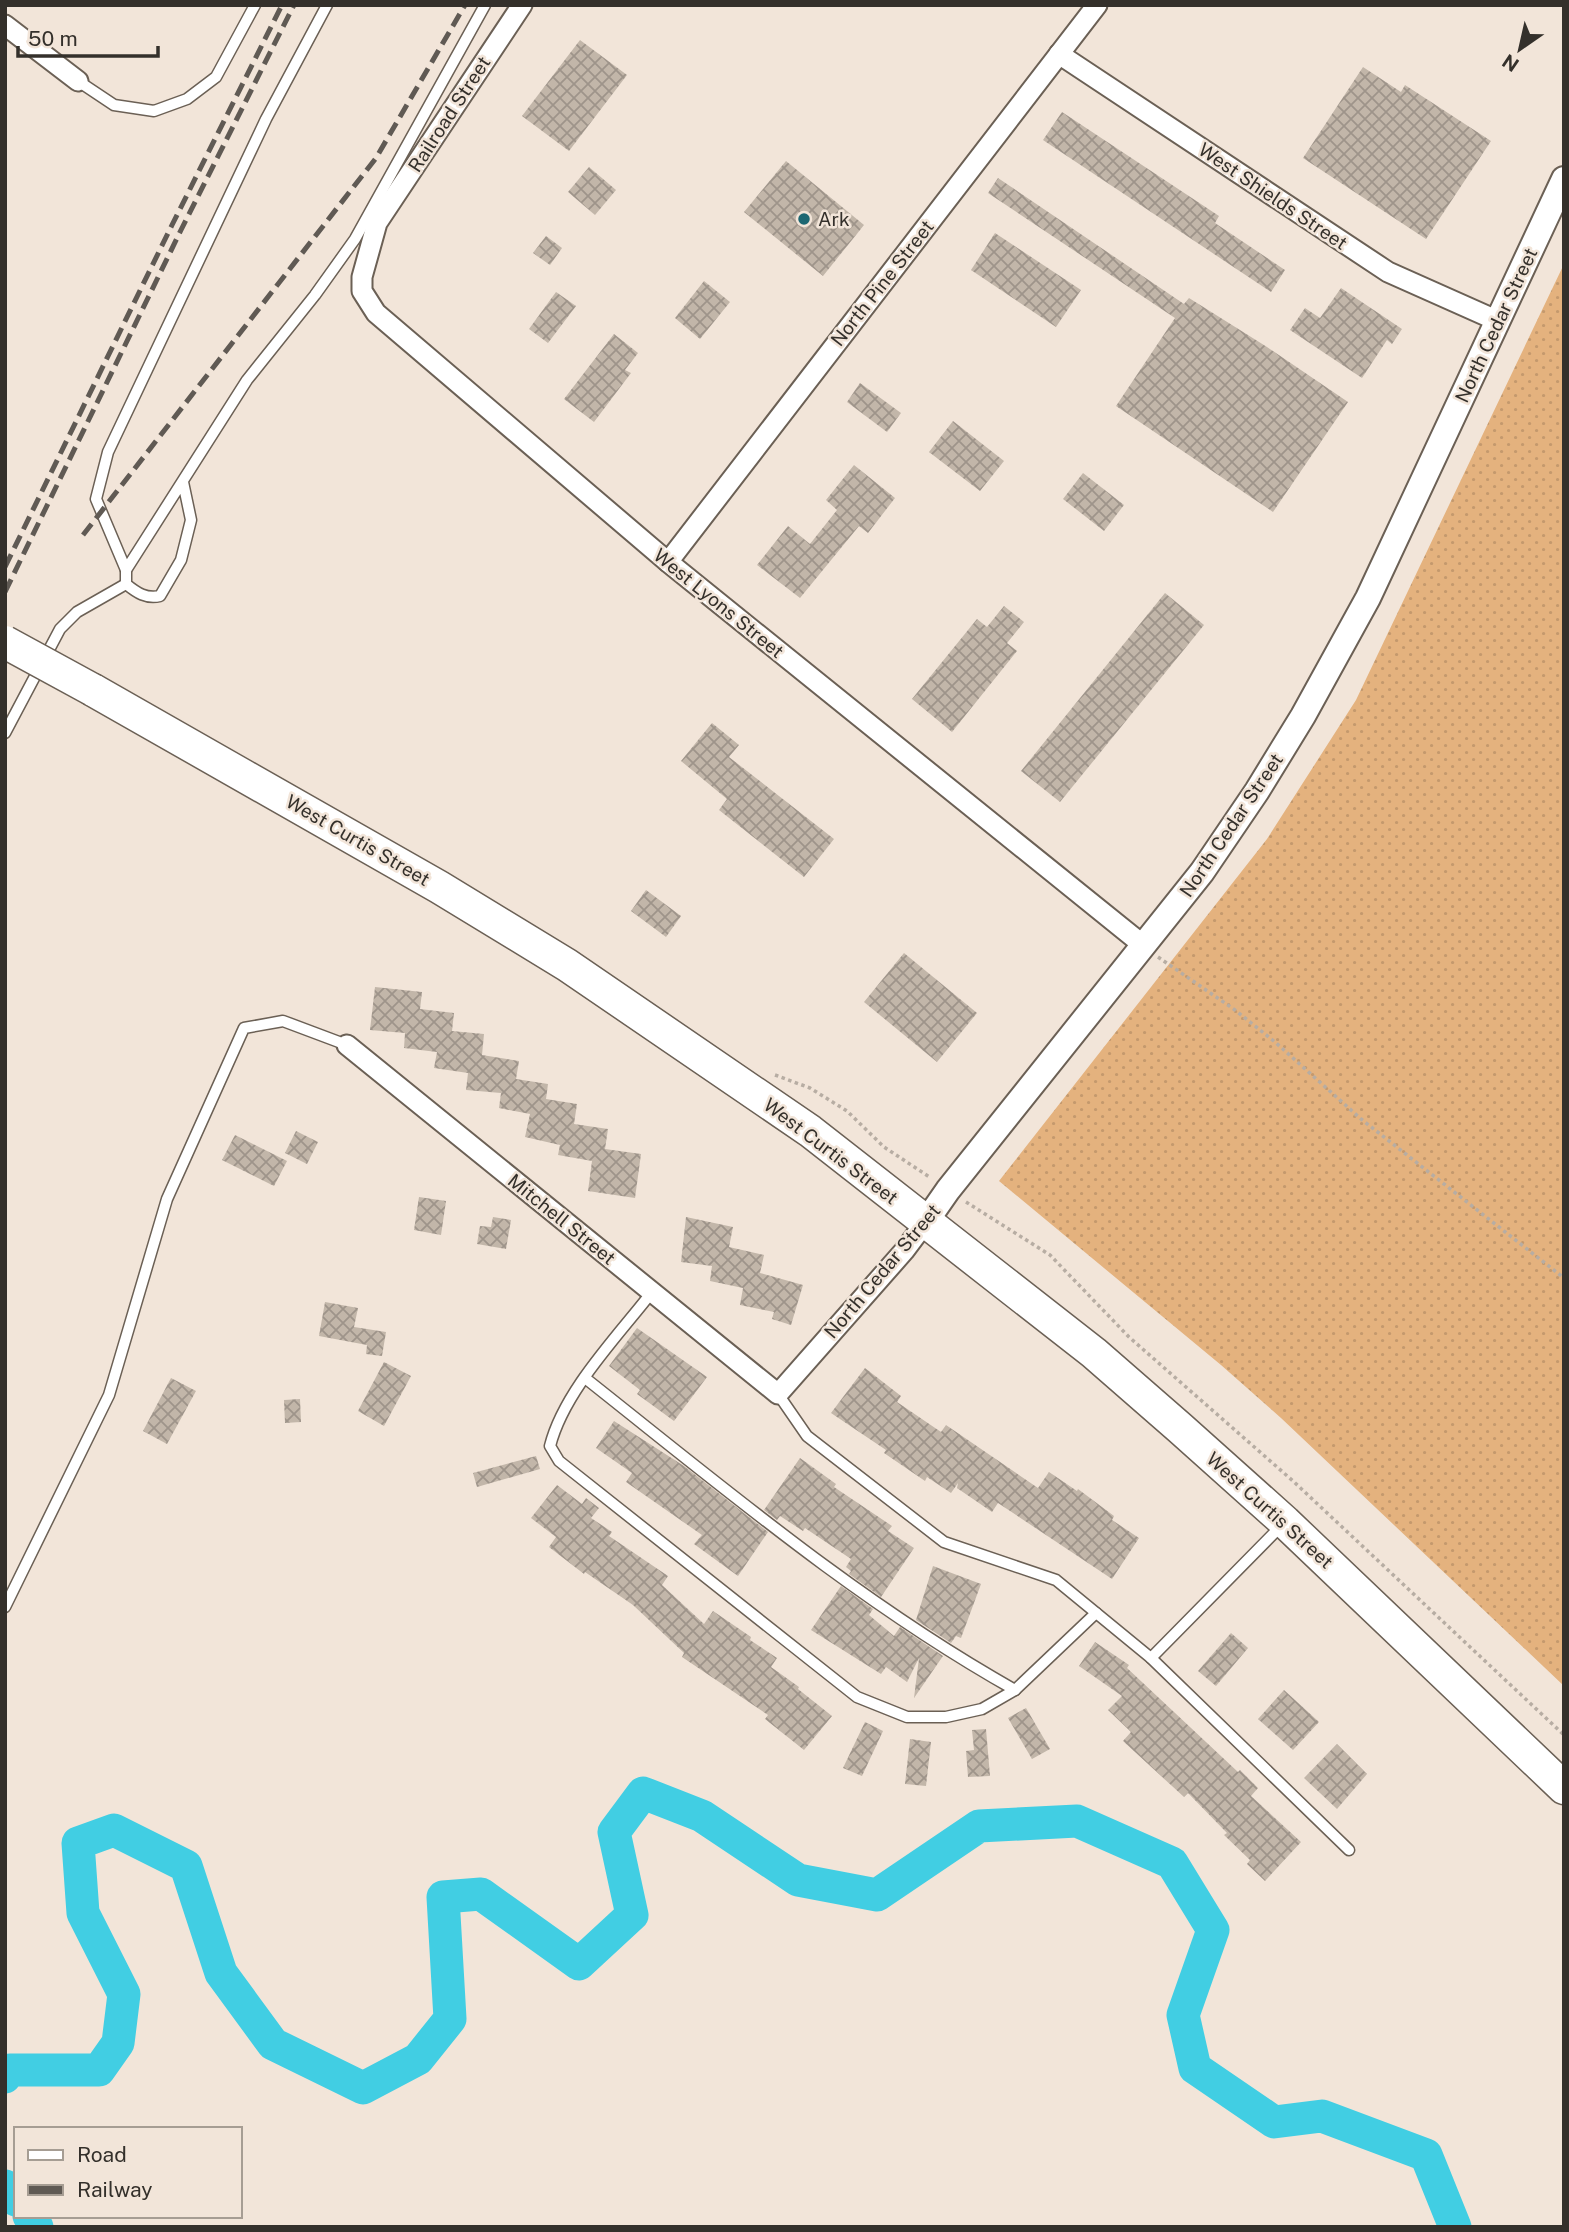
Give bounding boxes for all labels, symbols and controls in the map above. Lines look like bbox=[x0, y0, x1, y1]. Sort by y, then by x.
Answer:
scale bar bbox=[18, 14, 158, 58]
north arrow bbox=[1485, 14, 1555, 84]
text: 50 m bbox=[28, 26, 78, 51]
text: N bbox=[1498, 50, 1523, 76]
street label: Railroad Street bbox=[403, 52, 495, 176]
street label: West Shields Street bbox=[1194, 138, 1352, 254]
place label: Ark bbox=[818, 208, 850, 230]
marker: Ark bbox=[796, 211, 812, 227]
street label: North Pine Street bbox=[826, 216, 938, 350]
street label: North Cedar Street bbox=[1450, 244, 1542, 406]
street label: West Lyons Street bbox=[650, 544, 788, 662]
street label: North Cedar Street bbox=[1175, 749, 1287, 901]
street label: West Curtis Street bbox=[282, 790, 434, 890]
street label: West Curtis Street bbox=[759, 1093, 903, 1209]
street label: Mitchell Street bbox=[504, 1169, 620, 1269]
street label: North Cedar Street bbox=[819, 1199, 945, 1343]
street label: West Curtis Street bbox=[1202, 1447, 1338, 1573]
legend bbox=[14, 2127, 242, 2218]
text: Road bbox=[77, 2142, 127, 2167]
text: Railway bbox=[77, 2177, 153, 2202]

